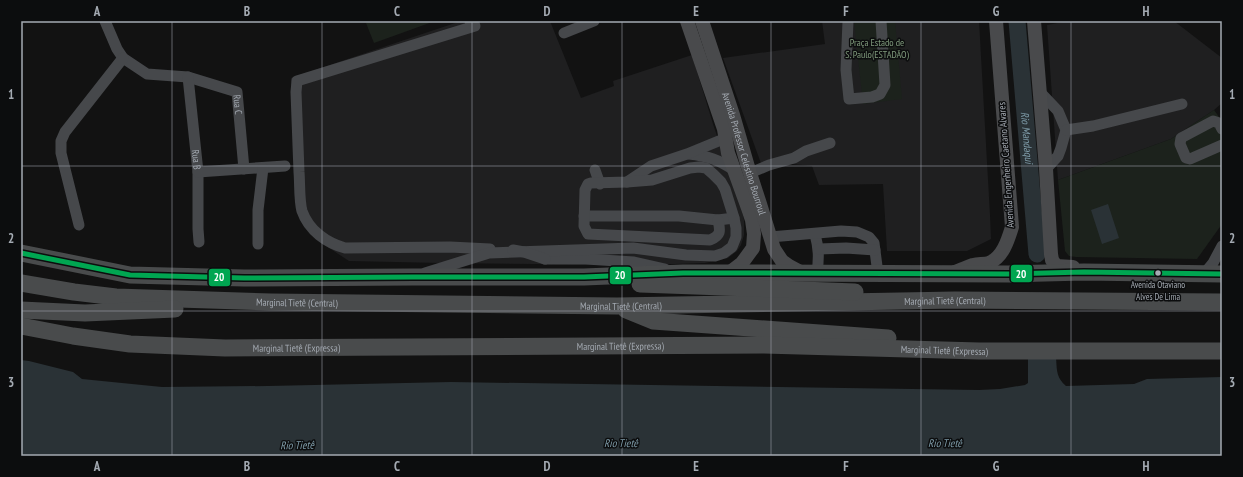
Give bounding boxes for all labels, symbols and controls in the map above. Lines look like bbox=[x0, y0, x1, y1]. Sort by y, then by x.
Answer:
text: A bbox=[93, 3, 101, 20]
text: B bbox=[244, 3, 250, 20]
text: C bbox=[394, 3, 400, 20]
text: D bbox=[544, 3, 551, 20]
text: E bbox=[693, 3, 699, 20]
text: F bbox=[843, 3, 849, 20]
text: G bbox=[993, 3, 1000, 20]
text: H bbox=[1143, 3, 1150, 20]
park label: Praça Estado de S. Paulo(ESTADÃO) bbox=[845, 36, 910, 61]
text: 1 bbox=[8, 86, 14, 103]
text: 1 bbox=[1229, 86, 1235, 103]
street label: Avenida Professor Celestino Bourroul bbox=[719, 91, 770, 217]
street label: Rua C bbox=[231, 94, 246, 115]
street label: Avenida Engenheiro Caetano Alvares bbox=[995, 101, 1017, 228]
water label: Rio Mandaqui bbox=[1018, 111, 1036, 166]
street label: Rua B bbox=[189, 149, 204, 170]
text: 2 bbox=[8, 230, 14, 247]
text: 2 bbox=[1229, 230, 1235, 247]
line badge: 20 bbox=[1010, 264, 1033, 283]
line badge: 20 bbox=[609, 266, 632, 285]
text: 20 bbox=[1016, 267, 1026, 281]
line badge: 20 bbox=[208, 268, 231, 287]
text: 20 bbox=[615, 268, 625, 282]
marker: Avenida Otaviano Alves De Lima bbox=[1153, 268, 1163, 278]
text: 20 bbox=[214, 270, 224, 284]
place label: Avenida Otaviano Alves De Lima bbox=[1131, 279, 1185, 302]
street label: Marginal Tietê (Central) bbox=[904, 293, 986, 307]
street label: Marginal Tietê (Central) bbox=[256, 295, 338, 309]
street label: Marginal Tietê (Central) bbox=[580, 299, 662, 313]
street label: Marginal Tietê (Expressa) bbox=[577, 339, 665, 353]
street label: Marginal Tietê (Expressa) bbox=[253, 341, 341, 354]
street label: Marginal Tietê (Expressa) bbox=[901, 342, 989, 358]
text: 3 bbox=[8, 374, 14, 391]
text: 3 bbox=[1229, 374, 1235, 391]
water label: Rio Tietê bbox=[604, 436, 639, 450]
water label: Rio Tietê bbox=[928, 436, 963, 450]
water label: Rio Tietê bbox=[280, 438, 315, 452]
text: A bbox=[93, 458, 101, 475]
text: B bbox=[244, 458, 250, 475]
text: C bbox=[394, 458, 400, 475]
text: D bbox=[544, 458, 551, 475]
text: E bbox=[693, 458, 699, 475]
text: F bbox=[843, 458, 849, 475]
text: G bbox=[993, 458, 1000, 475]
text: H bbox=[1143, 458, 1150, 475]

